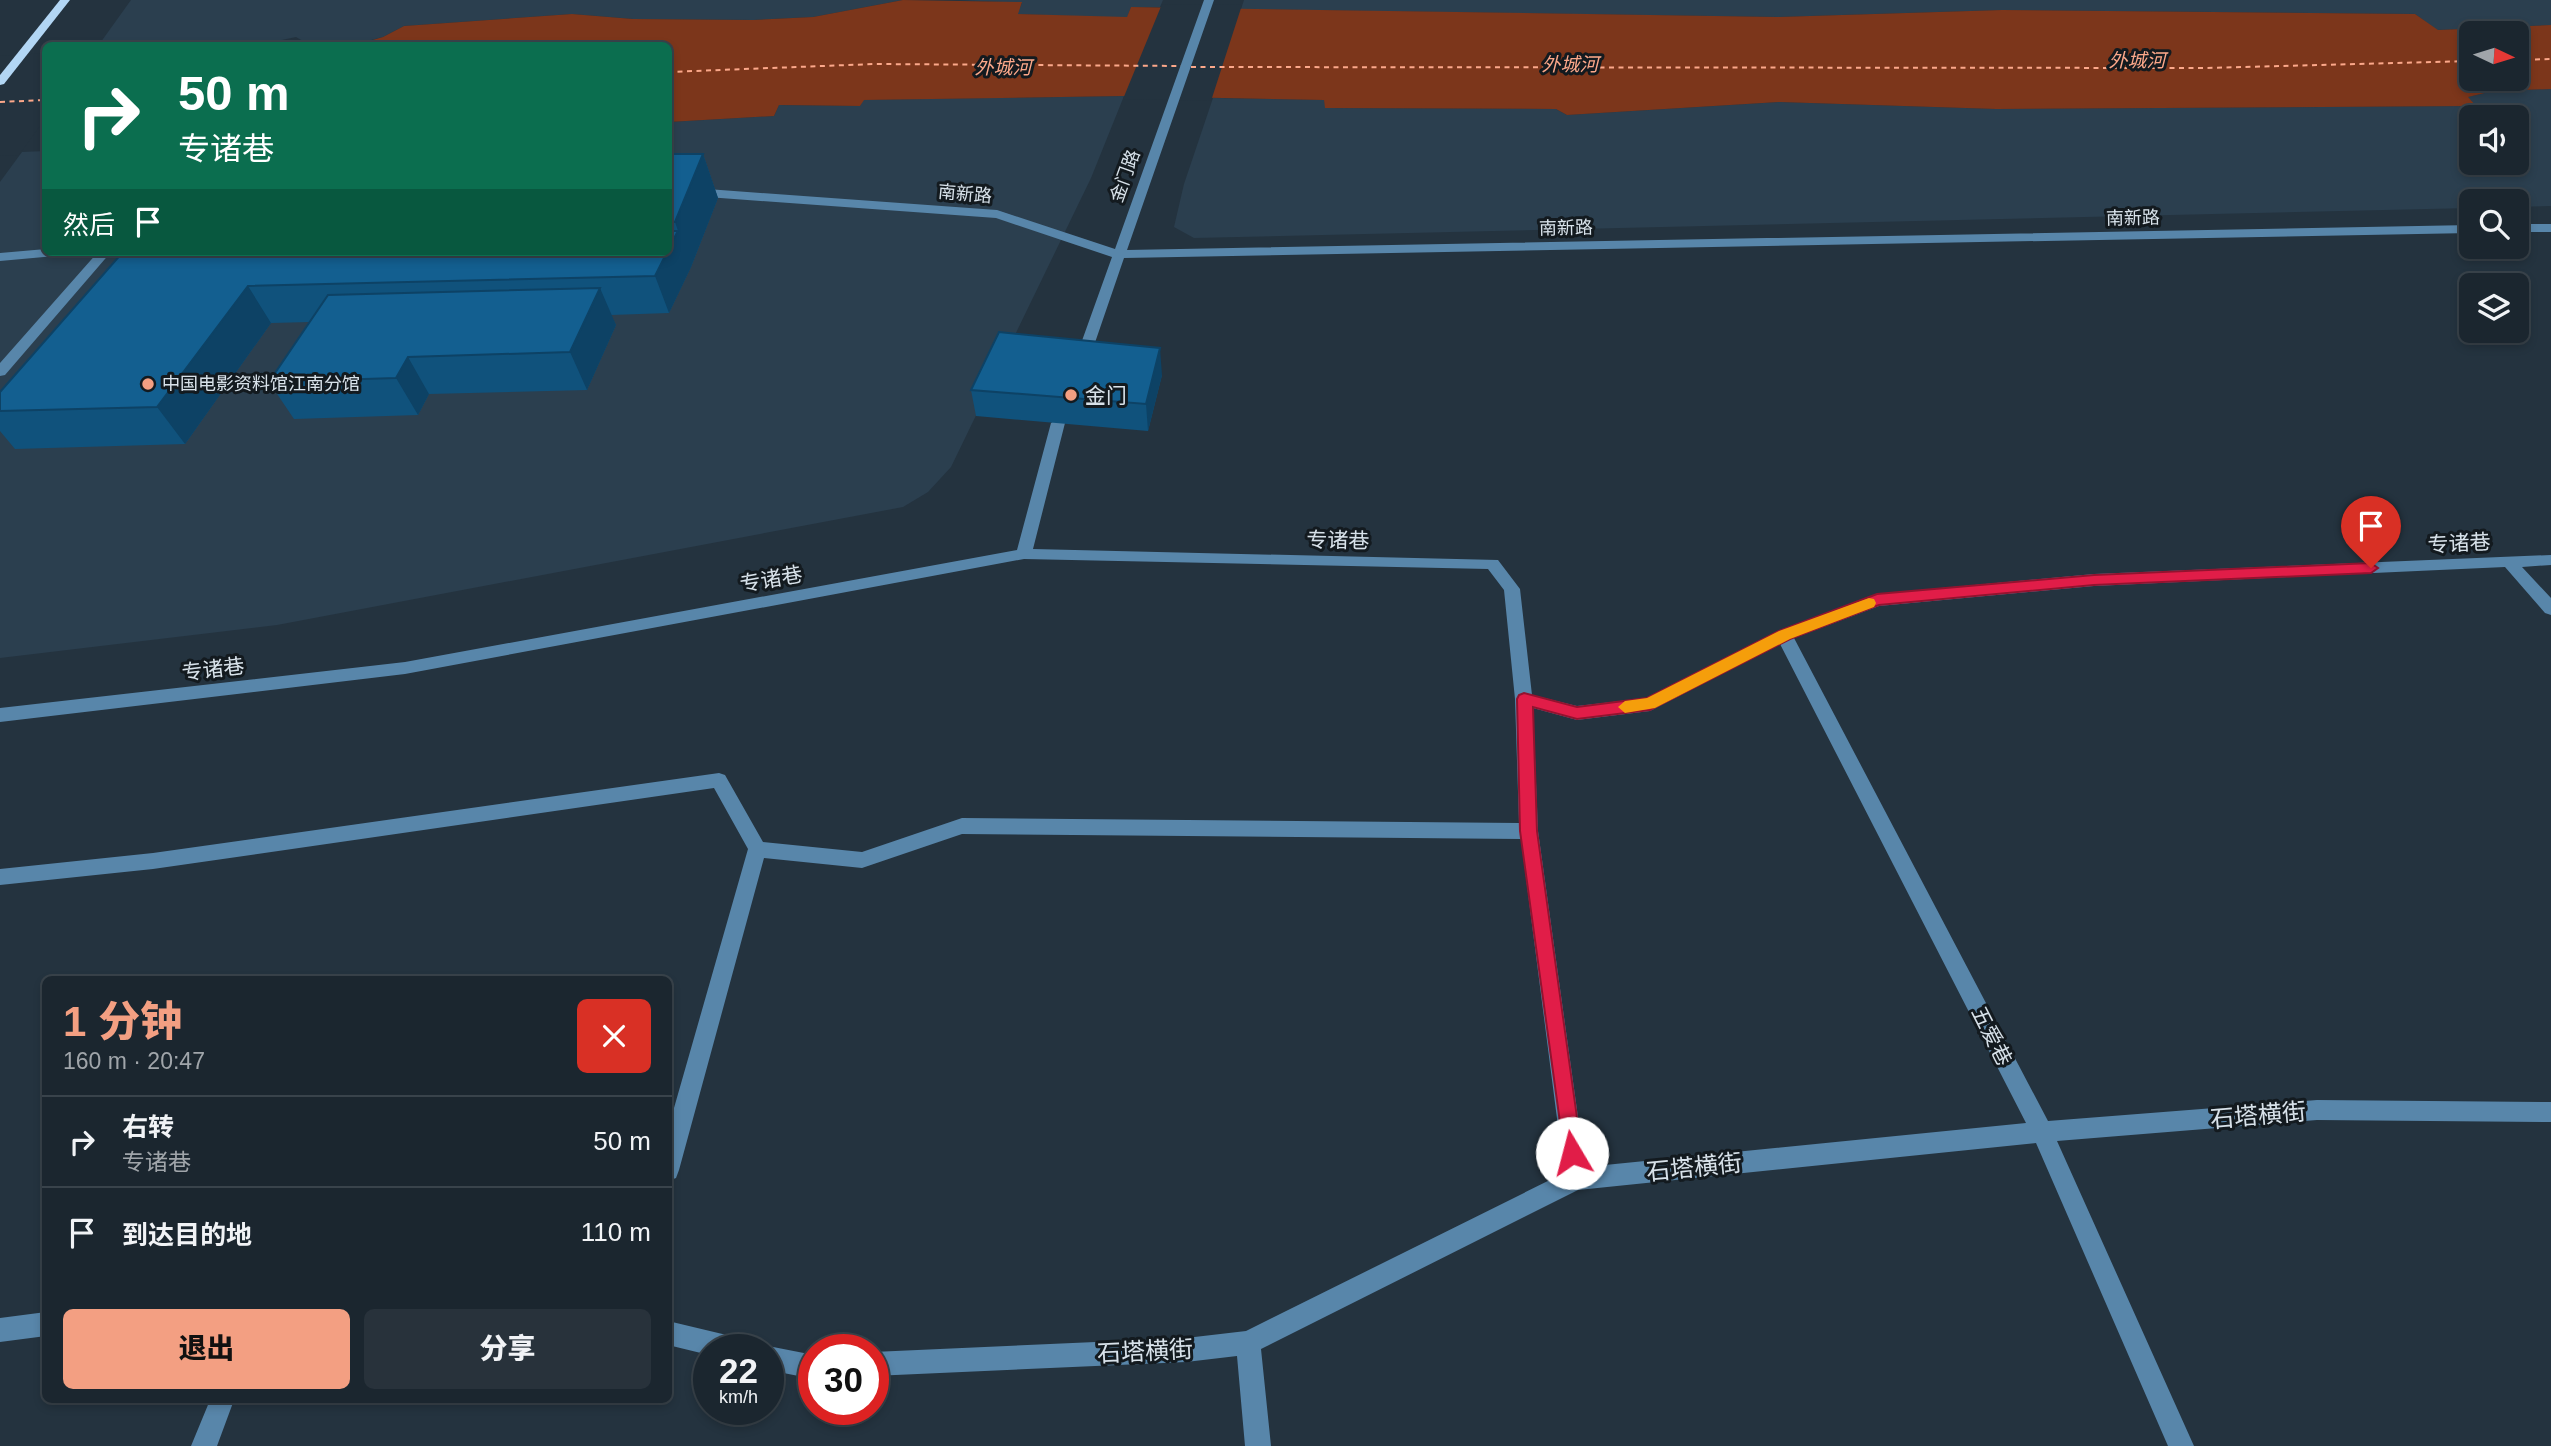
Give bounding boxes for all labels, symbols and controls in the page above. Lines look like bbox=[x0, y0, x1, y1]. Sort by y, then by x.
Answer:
north arrow bbox=[2459, 21, 2529, 91]
map controls bbox=[2459, 21, 2529, 343]
water label: 外城河 bbox=[2108, 50, 2169, 71]
water label: 外城河 bbox=[1541, 54, 1602, 75]
water label: 外城河 bbox=[974, 57, 1035, 78]
text: 50 m bbox=[178, 66, 290, 120]
icon: right bbox=[63, 70, 154, 161]
button: sound bbox=[2459, 105, 2529, 175]
text: 专诸巷 bbox=[178, 131, 274, 167]
street label: 金门路 bbox=[1106, 147, 1144, 205]
street label: 南新路 bbox=[937, 182, 993, 206]
button: search bbox=[2459, 189, 2529, 259]
icon: arrive bbox=[129, 203, 167, 241]
street label: 南新路 bbox=[2106, 208, 2160, 228]
text: 然后 bbox=[63, 210, 115, 240]
street label: 南新路 bbox=[1539, 218, 1593, 238]
button: layers bbox=[2459, 273, 2529, 343]
place label: 中国电影资料馆江南分馆 bbox=[162, 374, 360, 394]
marker: 中国电影资料馆江南分馆 bbox=[140, 376, 156, 392]
place label: 金门 bbox=[1085, 384, 1127, 407]
marker: 金门 bbox=[1063, 387, 1079, 403]
pin bbox=[2341, 496, 2401, 568]
icon: arrive bbox=[2352, 507, 2390, 545]
street label: 专诸巷 bbox=[1306, 528, 1370, 552]
street label: 专诸巷 bbox=[2427, 530, 2491, 556]
street label: 专诸巷 bbox=[738, 562, 804, 596]
street label: 专诸巷 bbox=[180, 654, 246, 684]
text: 1 分钟 bbox=[63, 998, 182, 1045]
button: close bbox=[577, 999, 651, 1073]
street label: 五爱巷 bbox=[1967, 1003, 2017, 1069]
text: 160 m · 20:47 bbox=[63, 1048, 205, 1074]
street label: 石塔横街 bbox=[2209, 1097, 2307, 1133]
text: 右转 bbox=[122, 1112, 174, 1142]
position arrow bbox=[1535, 1116, 1609, 1190]
icon: right bbox=[63, 1123, 101, 1161]
text: 50 m bbox=[593, 1126, 651, 1156]
text: 专诸巷 bbox=[122, 1149, 191, 1175]
street label: 石塔横街 bbox=[1645, 1149, 1743, 1185]
icon: arrive bbox=[63, 1214, 101, 1252]
text: 110 m bbox=[581, 1217, 651, 1247]
text: 到达目的地 bbox=[122, 1220, 252, 1250]
button: 退出 bbox=[63, 1309, 350, 1389]
button: 分享 bbox=[364, 1309, 651, 1389]
speed limit sign: 30 bbox=[798, 1334, 889, 1425]
street label: 石塔横街 bbox=[1096, 1335, 1194, 1367]
text: 22 bbox=[719, 1351, 758, 1390]
text: km/h bbox=[719, 1387, 758, 1407]

